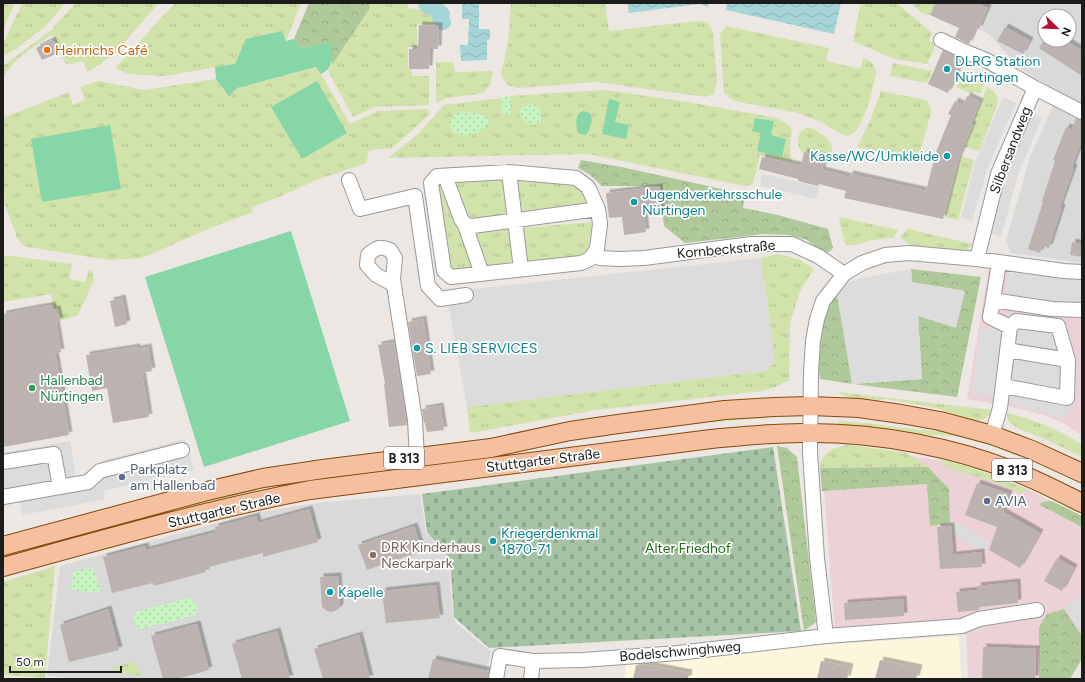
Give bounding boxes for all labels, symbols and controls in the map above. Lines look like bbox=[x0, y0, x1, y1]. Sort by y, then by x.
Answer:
north arrow bbox=[1037, 8, 1077, 48]
text: N bbox=[1058, 25, 1073, 38]
place label: Heinrichs Café bbox=[55, 42, 148, 59]
marker: Heinrichs Café bbox=[42, 45, 52, 55]
place label: DLRG Station Nürtingen bbox=[955, 53, 1040, 86]
marker: DLRG Station Nürtingen bbox=[942, 64, 952, 74]
street label: Silbersandweg bbox=[986, 104, 1035, 196]
place label: Kasse/WC/Umkleide bbox=[810, 148, 939, 165]
marker: Kasse/WC/Umkleide bbox=[942, 151, 952, 161]
place label: Jugendverkehrsschule Nürtingen bbox=[642, 186, 783, 219]
marker: Jugendverkehrsschule Nürtingen bbox=[629, 197, 639, 207]
street label: Kornbeckstraße bbox=[676, 237, 776, 262]
place label: S. LIEB SERVICES bbox=[425, 340, 537, 357]
marker: S. LIEB SERVICES bbox=[412, 343, 422, 353]
place label: Hallenbad Nürtingen bbox=[40, 372, 104, 405]
marker: Hallenbad Nürtingen bbox=[27, 383, 37, 393]
street label: Stuttgarter Straße bbox=[485, 445, 601, 476]
road number: B 313 bbox=[384, 447, 424, 469]
road number: B 313 bbox=[992, 459, 1032, 481]
place label: Parkplatz am Hallenbad bbox=[130, 461, 215, 494]
marker: Parkplatz am Hallenbad bbox=[117, 472, 127, 482]
street label: Stuttgarter Straße bbox=[166, 489, 282, 532]
place label: AVIA bbox=[995, 493, 1027, 510]
marker: AVIA bbox=[982, 496, 992, 506]
place label: Kriegerdenkmal 1870-71 bbox=[501, 525, 598, 558]
marker: Kriegerdenkmal 1870-71 bbox=[488, 536, 498, 546]
place label: DRK Kinderhaus Neckarpark bbox=[381, 539, 481, 572]
park label: Alter Friedhof bbox=[645, 540, 732, 557]
marker: DRK Kinderhaus Neckarpark bbox=[368, 550, 378, 560]
place label: Kapelle bbox=[338, 584, 384, 601]
marker: Kapelle bbox=[325, 587, 335, 597]
street label: Bodelschwinghweg bbox=[619, 638, 742, 665]
scale bar bbox=[10, 648, 121, 674]
text: 50 m bbox=[16, 655, 44, 669]

